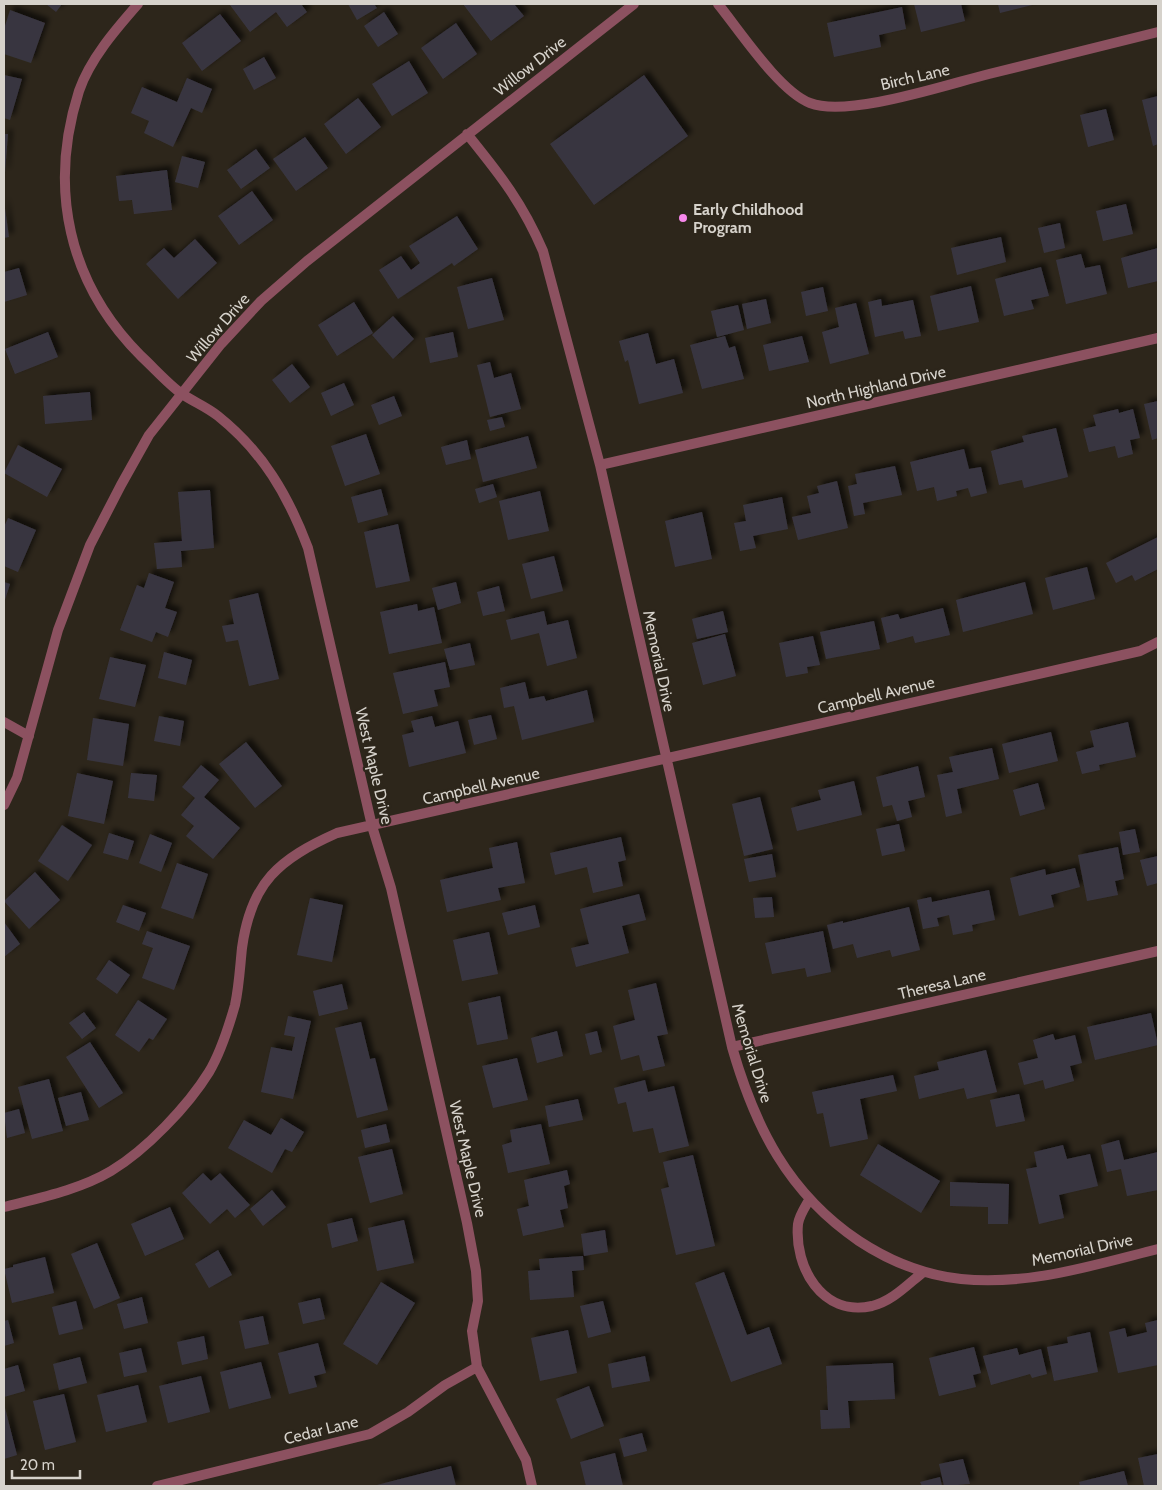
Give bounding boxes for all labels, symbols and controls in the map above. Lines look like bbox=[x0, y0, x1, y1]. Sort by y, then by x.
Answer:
street label: Willow Drive bbox=[490, 32, 570, 100]
street label: Birch Lane bbox=[879, 60, 951, 94]
place label: Early Childhood Program bbox=[693, 200, 804, 237]
marker: Early Childhood Program bbox=[677, 212, 689, 224]
street label: Willow Drive bbox=[183, 289, 253, 367]
street label: North Highland Drive bbox=[804, 362, 948, 412]
street label: Memorial Drive bbox=[639, 609, 679, 713]
street label: Campbell Avenue bbox=[816, 672, 936, 718]
street label: West Maple Drive bbox=[351, 706, 397, 826]
street label: Campbell Avenue bbox=[421, 763, 541, 809]
street label: Theresa Lane bbox=[896, 965, 988, 1003]
street label: Memorial Drive bbox=[728, 1001, 776, 1105]
street label: West Maple Drive bbox=[445, 1099, 491, 1219]
street label: Memorial Drive bbox=[1030, 1230, 1134, 1270]
street label: Cedar Lane bbox=[282, 1412, 360, 1448]
scale bar bbox=[12, 1448, 80, 1480]
text: 20 m bbox=[20, 1456, 55, 1474]

